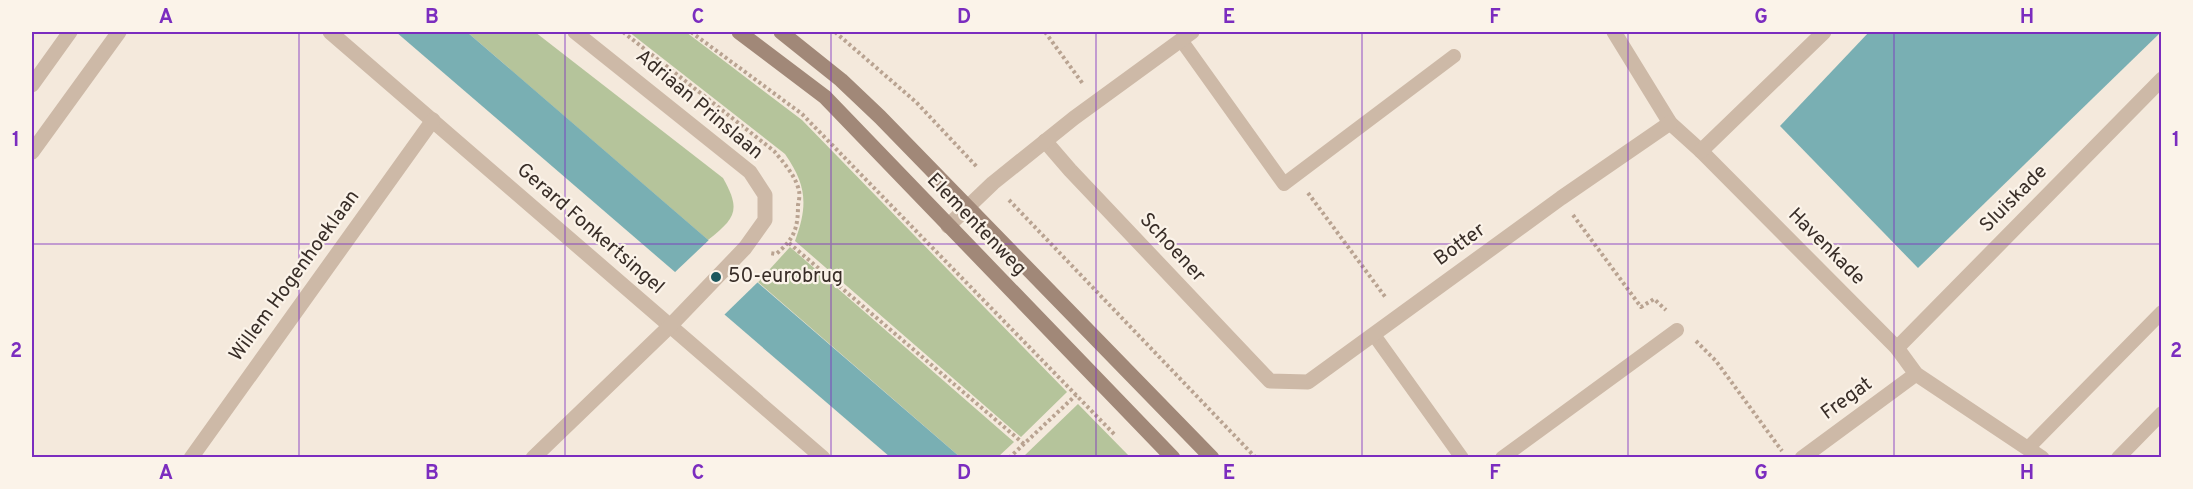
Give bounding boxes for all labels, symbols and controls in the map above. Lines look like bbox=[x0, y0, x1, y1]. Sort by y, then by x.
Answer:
text: A bbox=[159, 5, 173, 31]
text: B bbox=[425, 5, 439, 31]
text: C bbox=[692, 5, 704, 31]
text: D bbox=[957, 5, 971, 31]
text: E bbox=[1223, 5, 1235, 31]
text: F bbox=[1489, 5, 1501, 31]
text: G bbox=[1754, 5, 1768, 31]
text: H bbox=[2020, 5, 2034, 31]
street label: Adriaan Prinslaan bbox=[630, 44, 768, 166]
text: 1 bbox=[12, 128, 20, 154]
text: 1 bbox=[2172, 128, 2180, 154]
street label: Gerard Fonkertsingel bbox=[511, 158, 669, 300]
street label: Sluiskade bbox=[1974, 159, 2054, 239]
street label: Elementenweg bbox=[920, 168, 1032, 282]
street label: Willem Hogenhoeklaan bbox=[224, 185, 366, 367]
street label: Havenkade bbox=[1782, 203, 1870, 291]
street label: Schoener bbox=[1133, 208, 1211, 288]
street label: Botter bbox=[1429, 217, 1491, 272]
place label: 50-eurobrug bbox=[728, 264, 843, 290]
marker: 50-eurobrug bbox=[709, 270, 723, 284]
text: 2 bbox=[10, 339, 22, 365]
text: 2 bbox=[2170, 339, 2182, 365]
street label: Fregat bbox=[1816, 372, 1878, 426]
text: A bbox=[159, 461, 173, 487]
text: B bbox=[425, 461, 439, 487]
text: C bbox=[692, 461, 704, 487]
text: D bbox=[957, 461, 971, 487]
text: E bbox=[1223, 461, 1235, 487]
text: F bbox=[1489, 461, 1501, 487]
text: G bbox=[1754, 461, 1768, 487]
text: H bbox=[2020, 461, 2034, 487]

